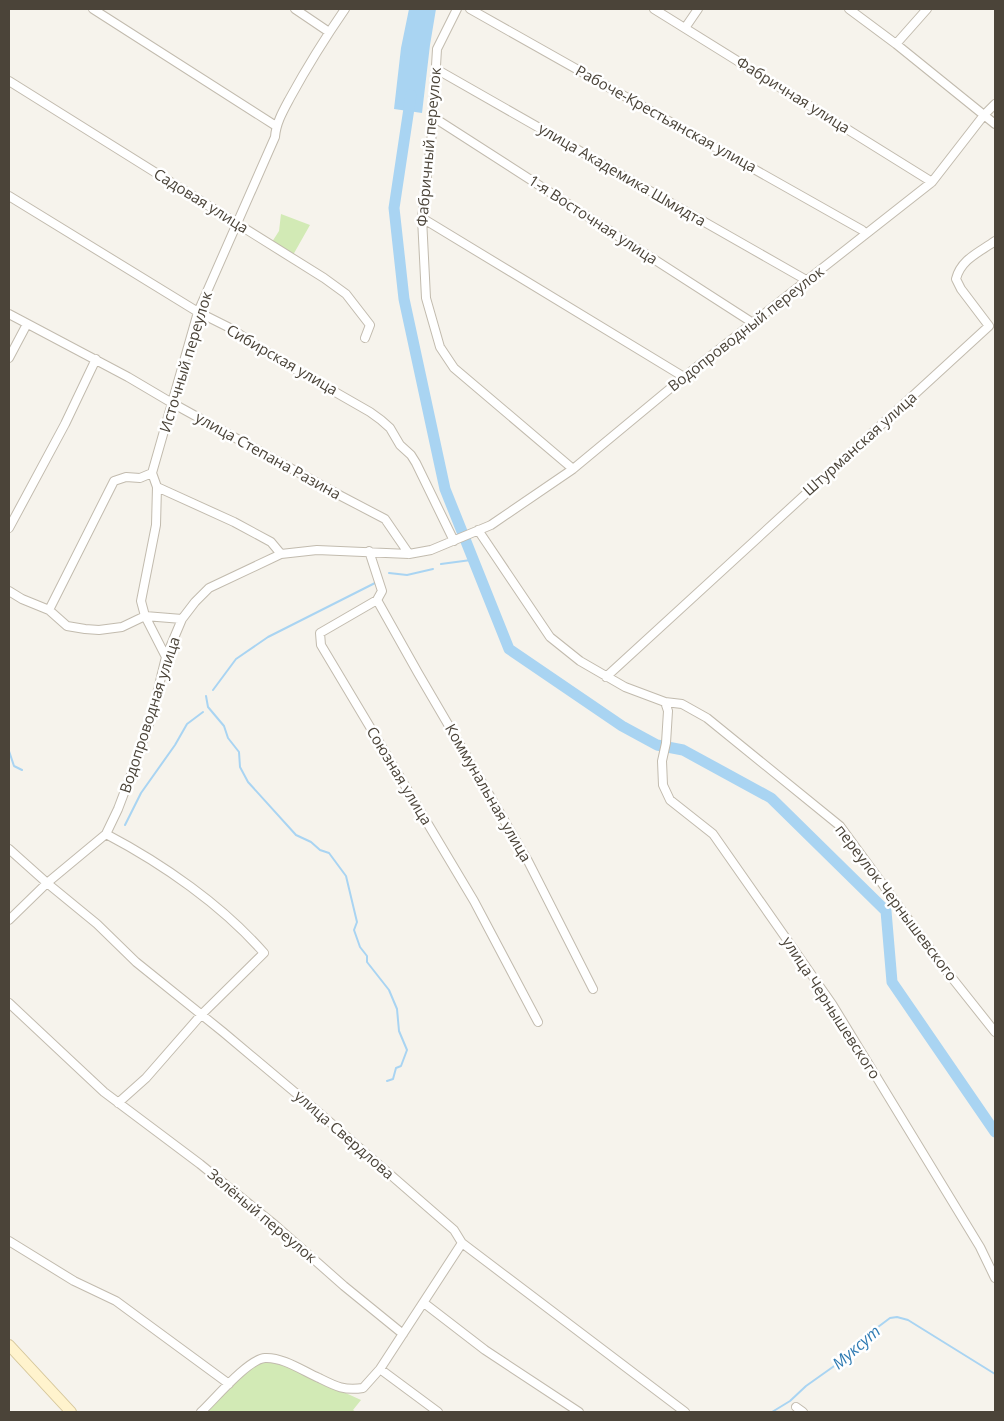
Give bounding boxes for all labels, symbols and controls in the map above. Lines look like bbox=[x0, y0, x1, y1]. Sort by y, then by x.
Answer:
street label: Фабричная улица bbox=[733, 51, 854, 137]
street label: Рабоче-Крестьянская улица bbox=[572, 60, 761, 176]
street label: Фабричный переулок bbox=[411, 66, 445, 227]
street label: улица Академика Шмидта bbox=[535, 118, 710, 230]
street label: Садовая улица bbox=[150, 163, 253, 237]
street label: 1-я Восточная улица bbox=[525, 170, 662, 268]
street label: Водопроводный переулок bbox=[663, 261, 828, 395]
street label: Источный переулок bbox=[154, 289, 216, 435]
street label: Сибирская улица bbox=[223, 319, 342, 399]
street label: Штурманская улица bbox=[798, 387, 921, 500]
street label: улица Степана Разина bbox=[192, 407, 345, 504]
street label: Водопроводная улица bbox=[114, 634, 184, 796]
street label: Коммунальная улица bbox=[441, 720, 537, 865]
street label: Союзная улица bbox=[363, 723, 437, 828]
street label: переулок Чернышевского bbox=[831, 820, 962, 985]
street label: улица Чернышевского bbox=[778, 932, 885, 1083]
street label: улица Свердлова bbox=[291, 1085, 399, 1183]
street label: Зелёный переулок bbox=[204, 1164, 322, 1267]
water label: Муксут bbox=[827, 1320, 885, 1374]

